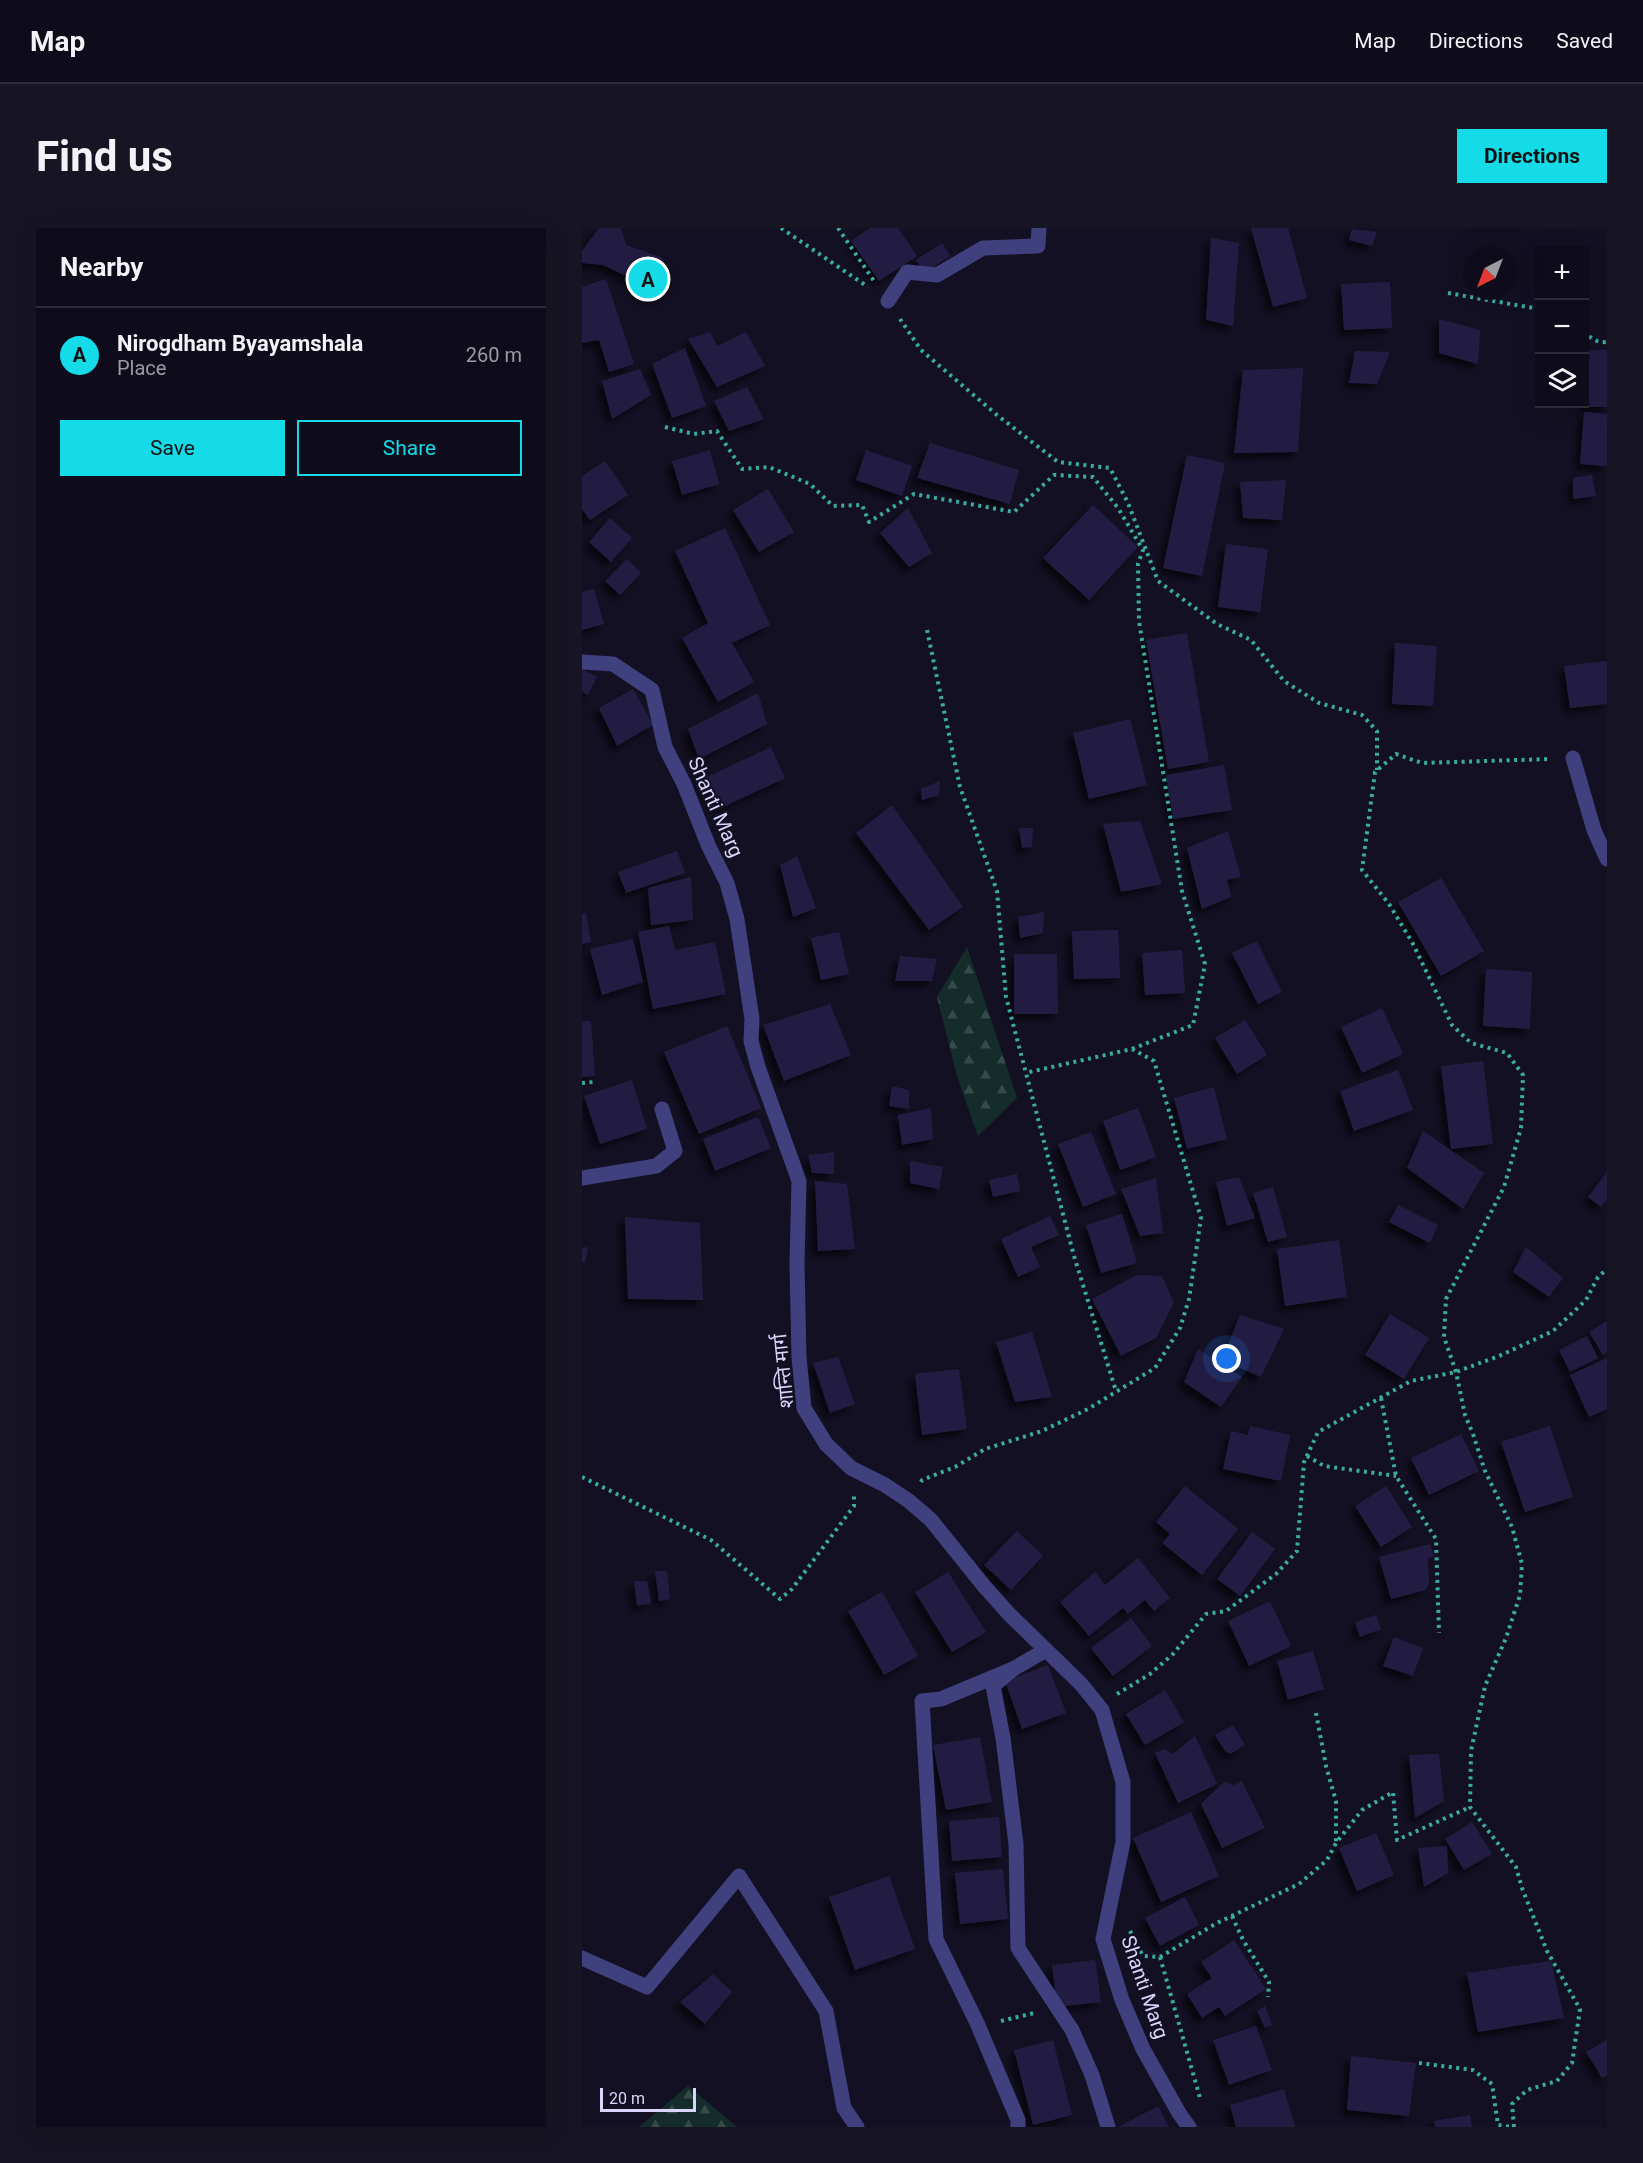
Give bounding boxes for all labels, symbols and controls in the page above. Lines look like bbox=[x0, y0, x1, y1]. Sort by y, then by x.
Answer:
text: Map bbox=[30, 25, 85, 58]
text: Map bbox=[1354, 29, 1396, 53]
text: Directions bbox=[1429, 29, 1523, 53]
text: Saved bbox=[1556, 29, 1613, 53]
button: Directions bbox=[1457, 129, 1607, 183]
text: Find us bbox=[36, 132, 173, 181]
north arrow bbox=[1463, 246, 1517, 300]
map controls bbox=[1535, 246, 1589, 408]
button: + bbox=[1535, 246, 1589, 300]
text: Nearby bbox=[60, 252, 143, 282]
pin: A bbox=[628, 256, 668, 302]
button: − bbox=[1535, 300, 1589, 354]
text: Nirogdham Byayamshala bbox=[117, 331, 363, 356]
text: A bbox=[73, 343, 86, 367]
text: 260 m bbox=[466, 343, 522, 367]
button: layers bbox=[1535, 354, 1589, 408]
text: Place bbox=[117, 356, 166, 380]
button: Save bbox=[60, 420, 285, 476]
button: Share bbox=[297, 420, 522, 476]
street label: Shanti Marg bbox=[683, 753, 749, 861]
street label: शान्ति मार्ग bbox=[767, 1332, 799, 1409]
your location bbox=[1212, 1344, 1241, 1373]
street label: Shanti Marg bbox=[1116, 1932, 1174, 2042]
scale bar bbox=[600, 2085, 696, 2112]
text: 20 m bbox=[609, 2089, 645, 2108]

